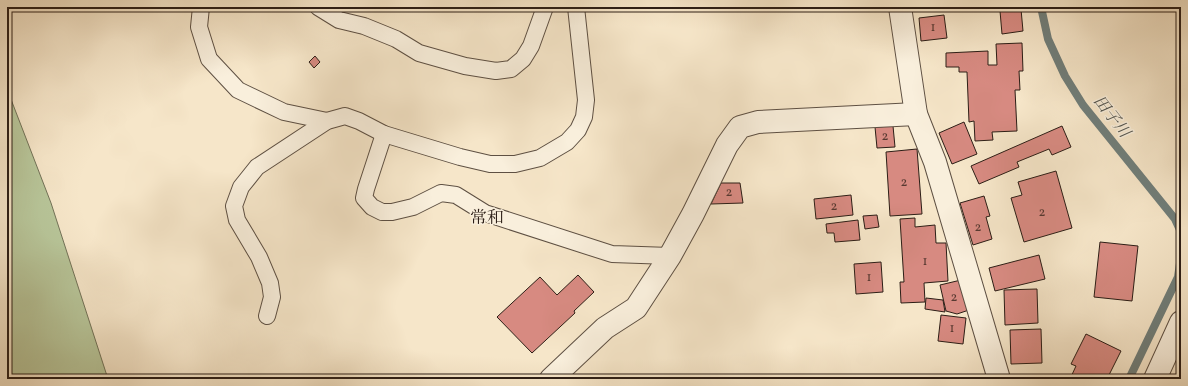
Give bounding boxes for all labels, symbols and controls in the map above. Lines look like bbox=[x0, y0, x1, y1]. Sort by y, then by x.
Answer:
house number: 1 bbox=[930, 19, 936, 37]
water label: 田子川 bbox=[1088, 91, 1136, 144]
house number: 2 bbox=[882, 128, 889, 146]
house number: 2 bbox=[901, 174, 908, 192]
house number: 2 bbox=[726, 184, 733, 202]
house number: 2 bbox=[831, 198, 838, 216]
house number: 2 bbox=[1039, 204, 1046, 222]
district label: 常和 bbox=[470, 207, 504, 230]
house number: 2 bbox=[975, 219, 982, 237]
house number: 1 bbox=[922, 253, 928, 271]
house number: 1 bbox=[866, 269, 872, 287]
house number: 2 bbox=[951, 289, 958, 307]
house number: 1 bbox=[949, 320, 955, 338]

